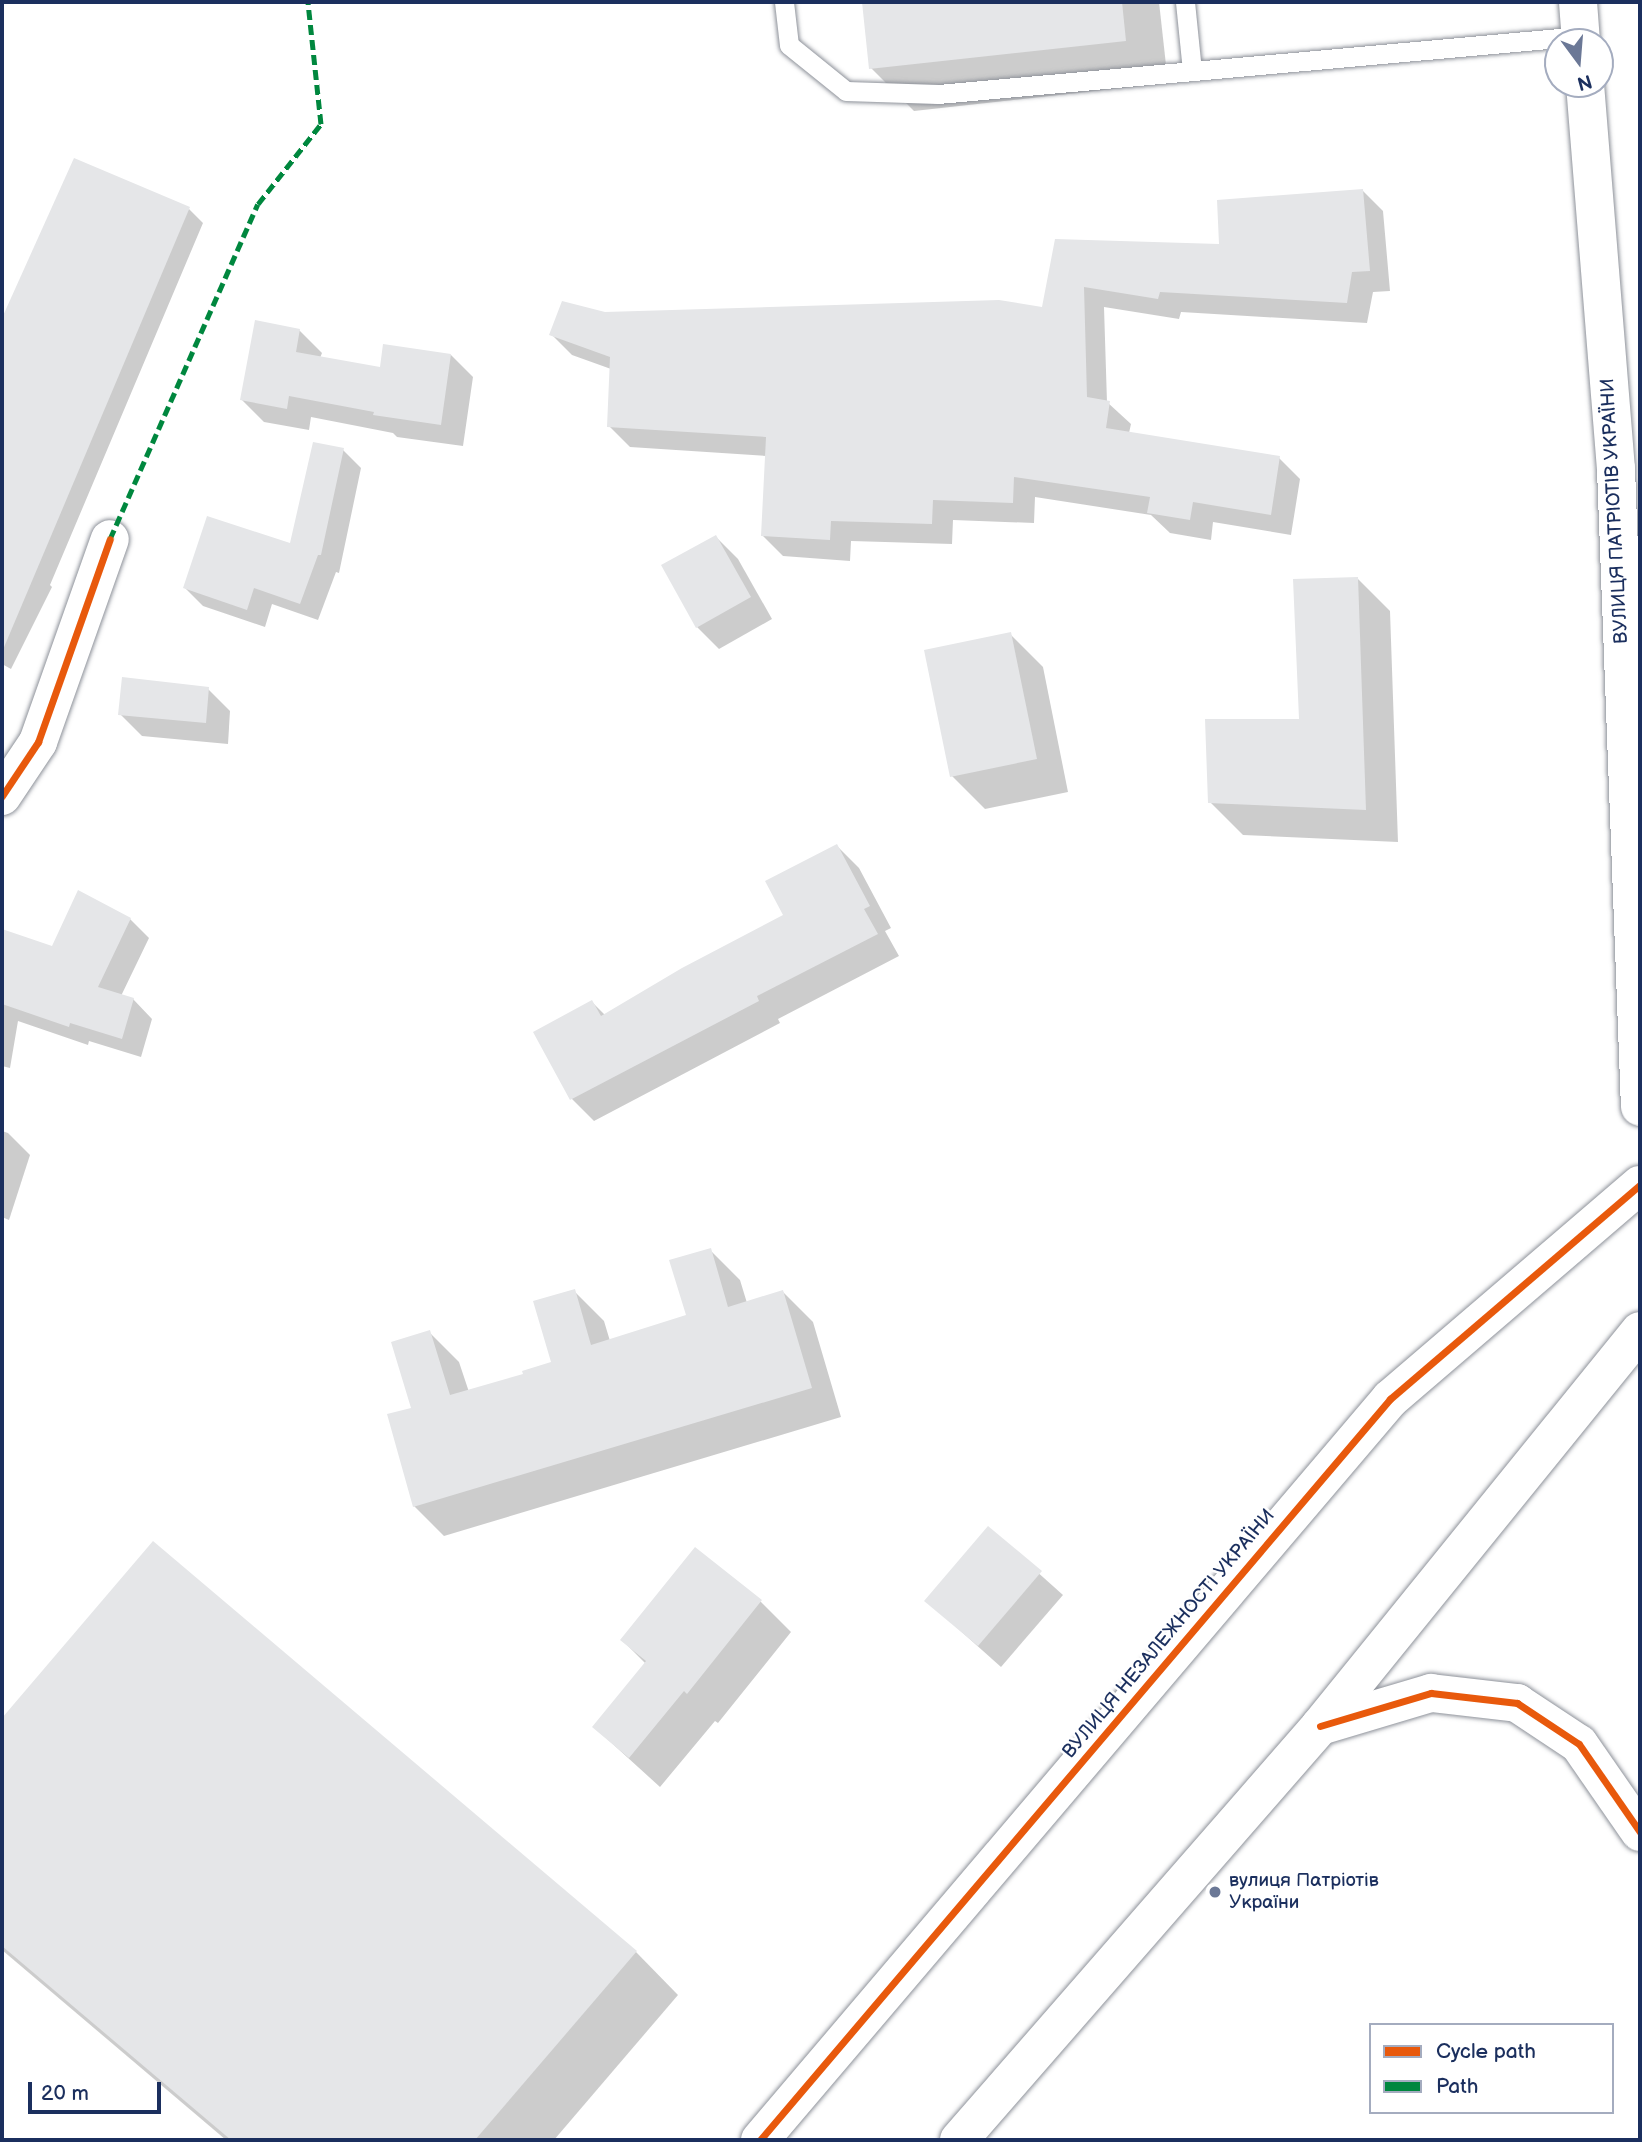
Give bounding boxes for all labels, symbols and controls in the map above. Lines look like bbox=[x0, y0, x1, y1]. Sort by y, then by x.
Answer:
north arrow bbox=[1544, 28, 1614, 98]
text: N bbox=[1574, 69, 1594, 95]
street label: ВУЛИЦЯ ПАТРІОТІВ УКРАЇНИ bbox=[1597, 378, 1633, 644]
street label: ВУЛИЦЯ НЕЗАЛЕЖНОСТІ УКРАЇНИ bbox=[1058, 1505, 1280, 1763]
place label: вулиця Патріотів України bbox=[1229, 1870, 1379, 1914]
marker: вулиця Патріотів України bbox=[1207, 1884, 1223, 1900]
legend bbox=[1369, 2023, 1614, 2114]
text: Cycle path bbox=[1436, 2039, 1536, 2064]
scale bar bbox=[32, 2068, 164, 2112]
text: Path bbox=[1436, 2074, 1478, 2099]
text: 20 m bbox=[41, 2081, 89, 2106]

